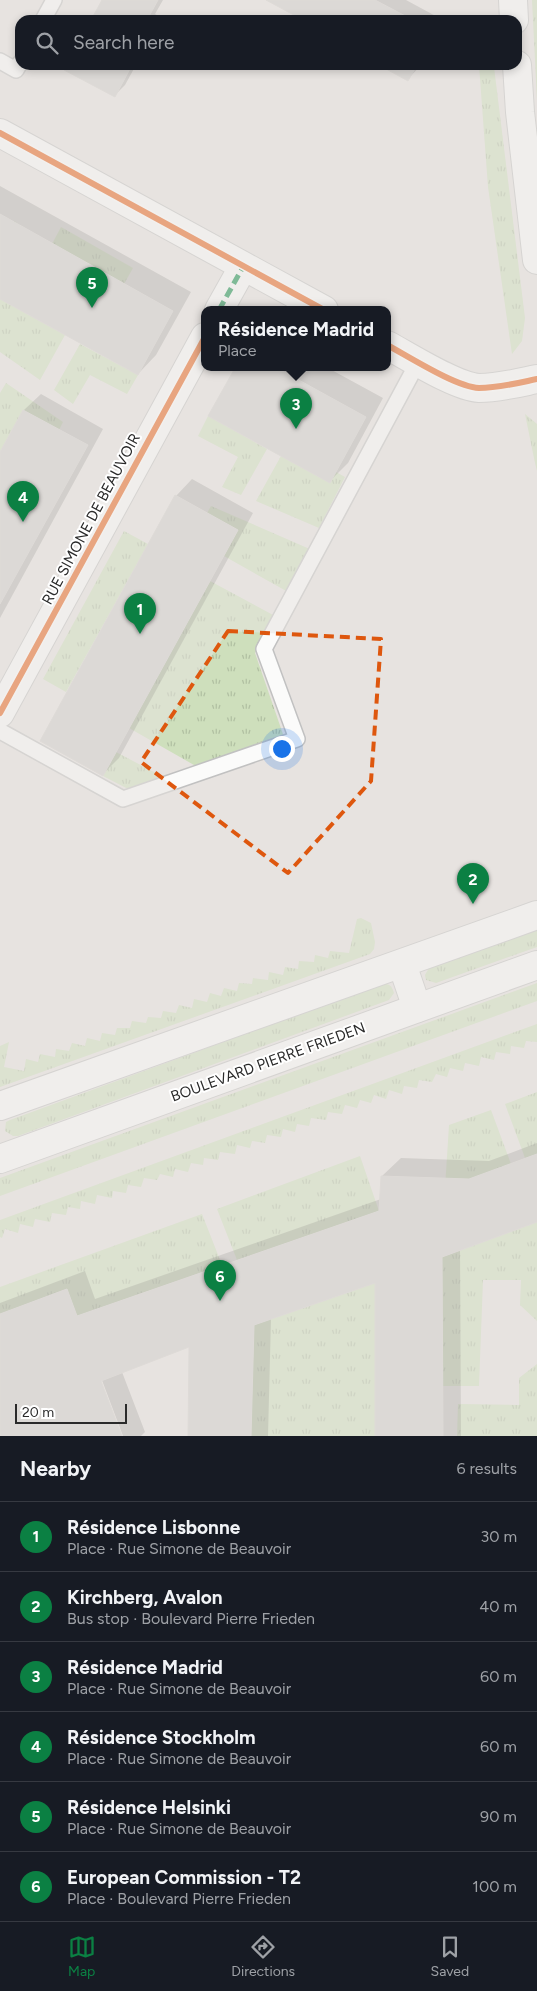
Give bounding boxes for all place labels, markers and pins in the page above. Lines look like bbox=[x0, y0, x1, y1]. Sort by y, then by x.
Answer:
pin: 5 bbox=[76, 267, 108, 308]
pin: 3 bbox=[280, 388, 312, 429]
pin: 4 bbox=[7, 481, 39, 522]
pin: 1 bbox=[124, 593, 156, 634]
pin: 2 bbox=[457, 863, 489, 904]
pin: 6 bbox=[204, 1260, 236, 1301]

